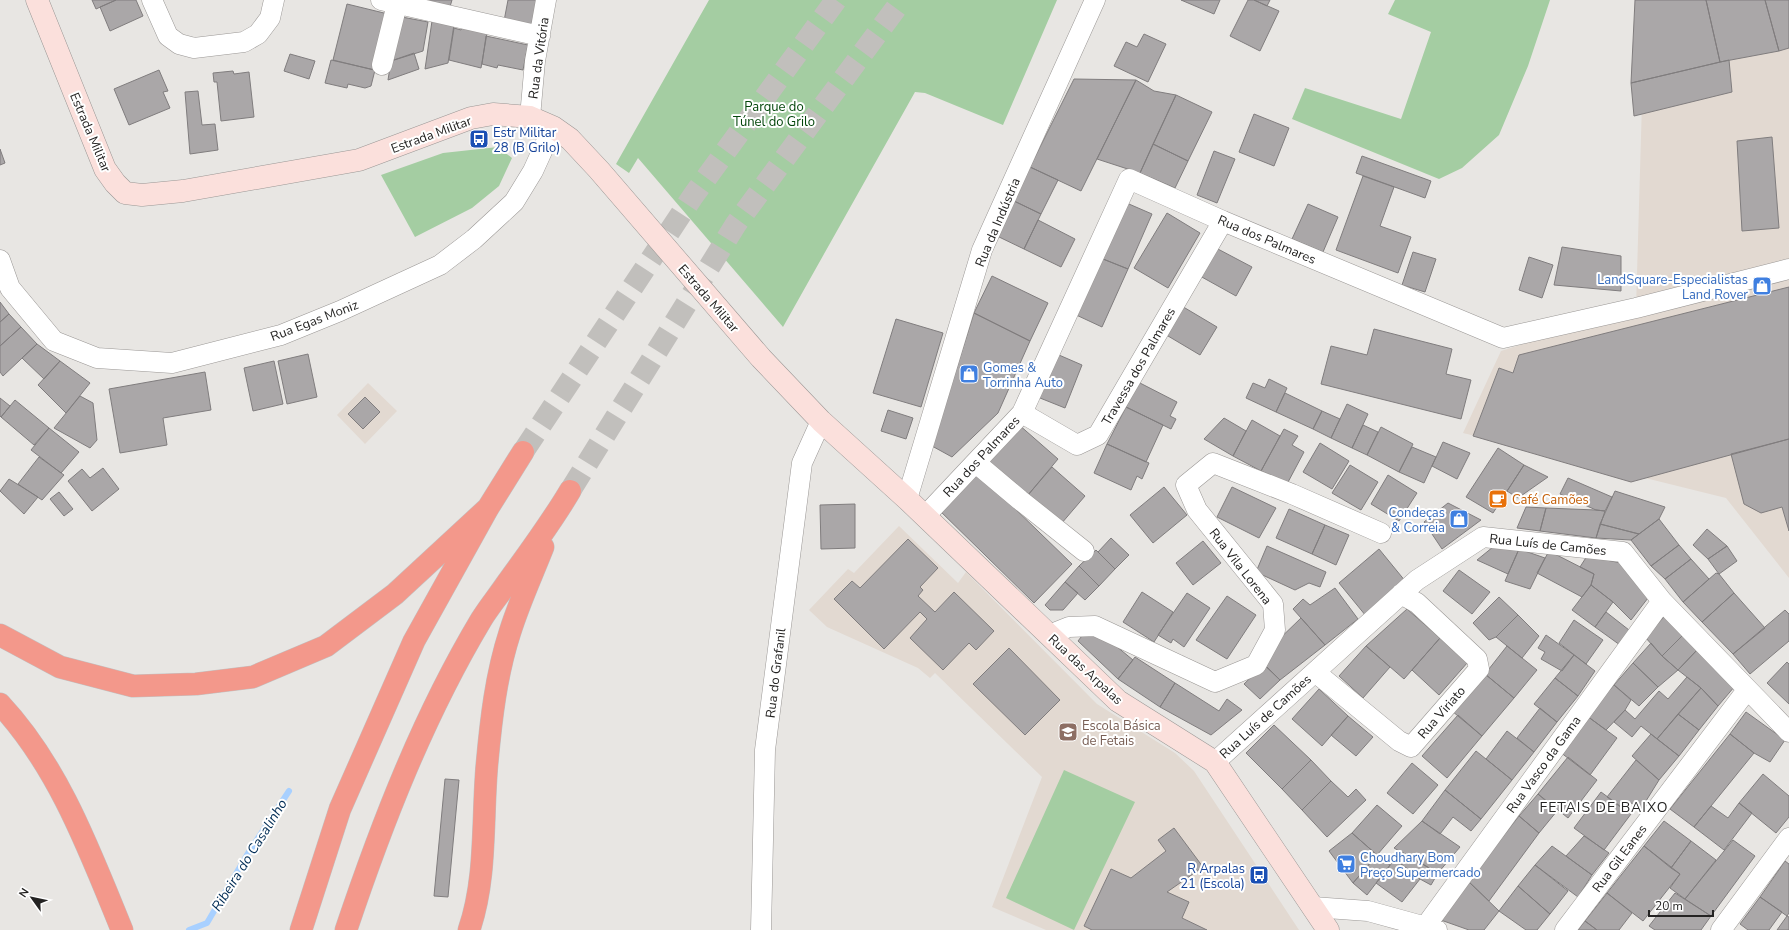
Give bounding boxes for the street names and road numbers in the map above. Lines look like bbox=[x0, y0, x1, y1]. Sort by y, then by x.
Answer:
street label: Rua da Vitória bbox=[524, 16, 554, 100]
street label: Estrada Militar bbox=[65, 90, 115, 175]
street label: Estrada Militar bbox=[389, 112, 474, 158]
street label: Rua da Indústria bbox=[971, 175, 1025, 270]
street label: Rua dos Palmares bbox=[1215, 211, 1318, 269]
street label: Estrada Militar bbox=[674, 261, 743, 337]
street label: Rua Egas Moniz bbox=[268, 296, 361, 346]
street label: Travessa dos Palmares bbox=[1098, 304, 1180, 429]
street label: Rua dos Palmares bbox=[939, 412, 1024, 501]
street label: Rua Vila Lorena bbox=[1205, 525, 1276, 609]
street label: Rua Luís de Camões bbox=[1488, 530, 1607, 560]
street label: Rua do Grafanil bbox=[762, 627, 790, 719]
street label: Rua das Arpalas bbox=[1044, 630, 1127, 709]
street label: Rua Luís de Camões bbox=[1216, 671, 1315, 763]
street label: Rua Viriato bbox=[1414, 682, 1470, 743]
street label: Rua Vasco da Gama bbox=[1502, 712, 1585, 817]
street label: Rua Gil Eanes bbox=[1588, 821, 1651, 896]

